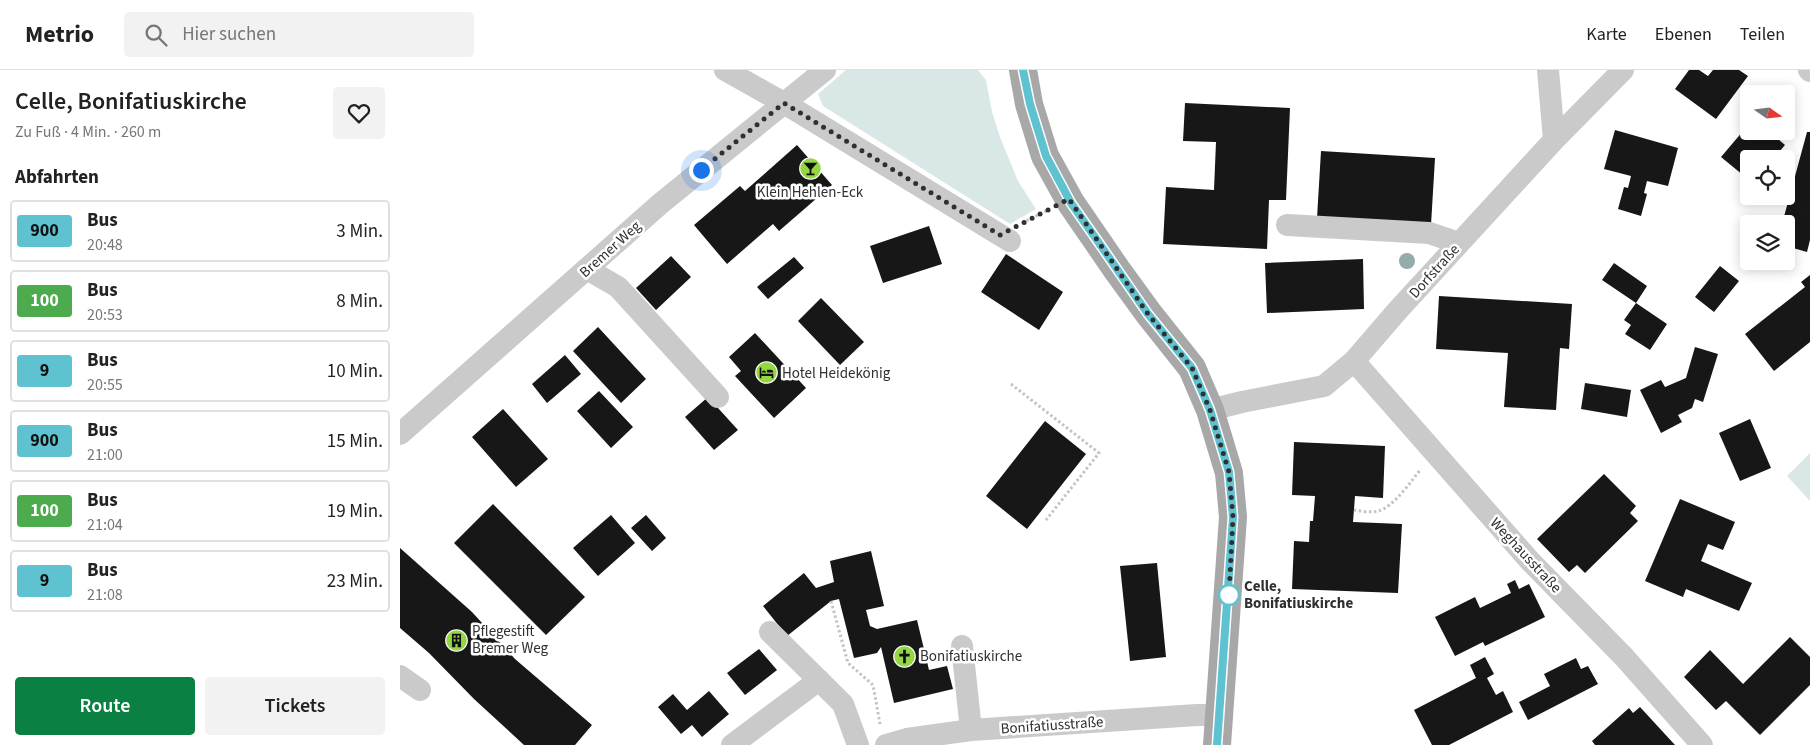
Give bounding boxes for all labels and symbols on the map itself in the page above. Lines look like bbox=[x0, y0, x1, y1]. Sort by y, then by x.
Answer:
north arrow bbox=[1740, 85, 1795, 140]
bar icon: Klein Hehlen-Eck bbox=[798, 157, 822, 181]
your location bbox=[689, 158, 714, 183]
place label: Klein Hehlen-Eck bbox=[757, 182, 864, 203]
street label: Bremer Weg bbox=[575, 216, 646, 283]
street label: Dorfstraße bbox=[1404, 240, 1464, 303]
hotel icon: Hotel Heidekönig bbox=[754, 361, 778, 385]
place label: Hotel Heidekönig bbox=[782, 363, 891, 384]
street label: Weghausstraße bbox=[1485, 513, 1566, 598]
place label: Celle, Bonifatiuskirche bbox=[1244, 576, 1353, 614]
marker: Celle, Bonifatiuskirche bbox=[1218, 584, 1240, 606]
place label: Pflegestift Bremer Weg bbox=[472, 621, 548, 659]
building icon: Pflegestift Bremer Weg bbox=[444, 628, 468, 652]
church icon: Bonifatiuskirche bbox=[892, 644, 916, 668]
place label: Bonifatiuskirche bbox=[920, 646, 1022, 667]
street label: Bonifatiusstraße bbox=[1000, 711, 1104, 740]

